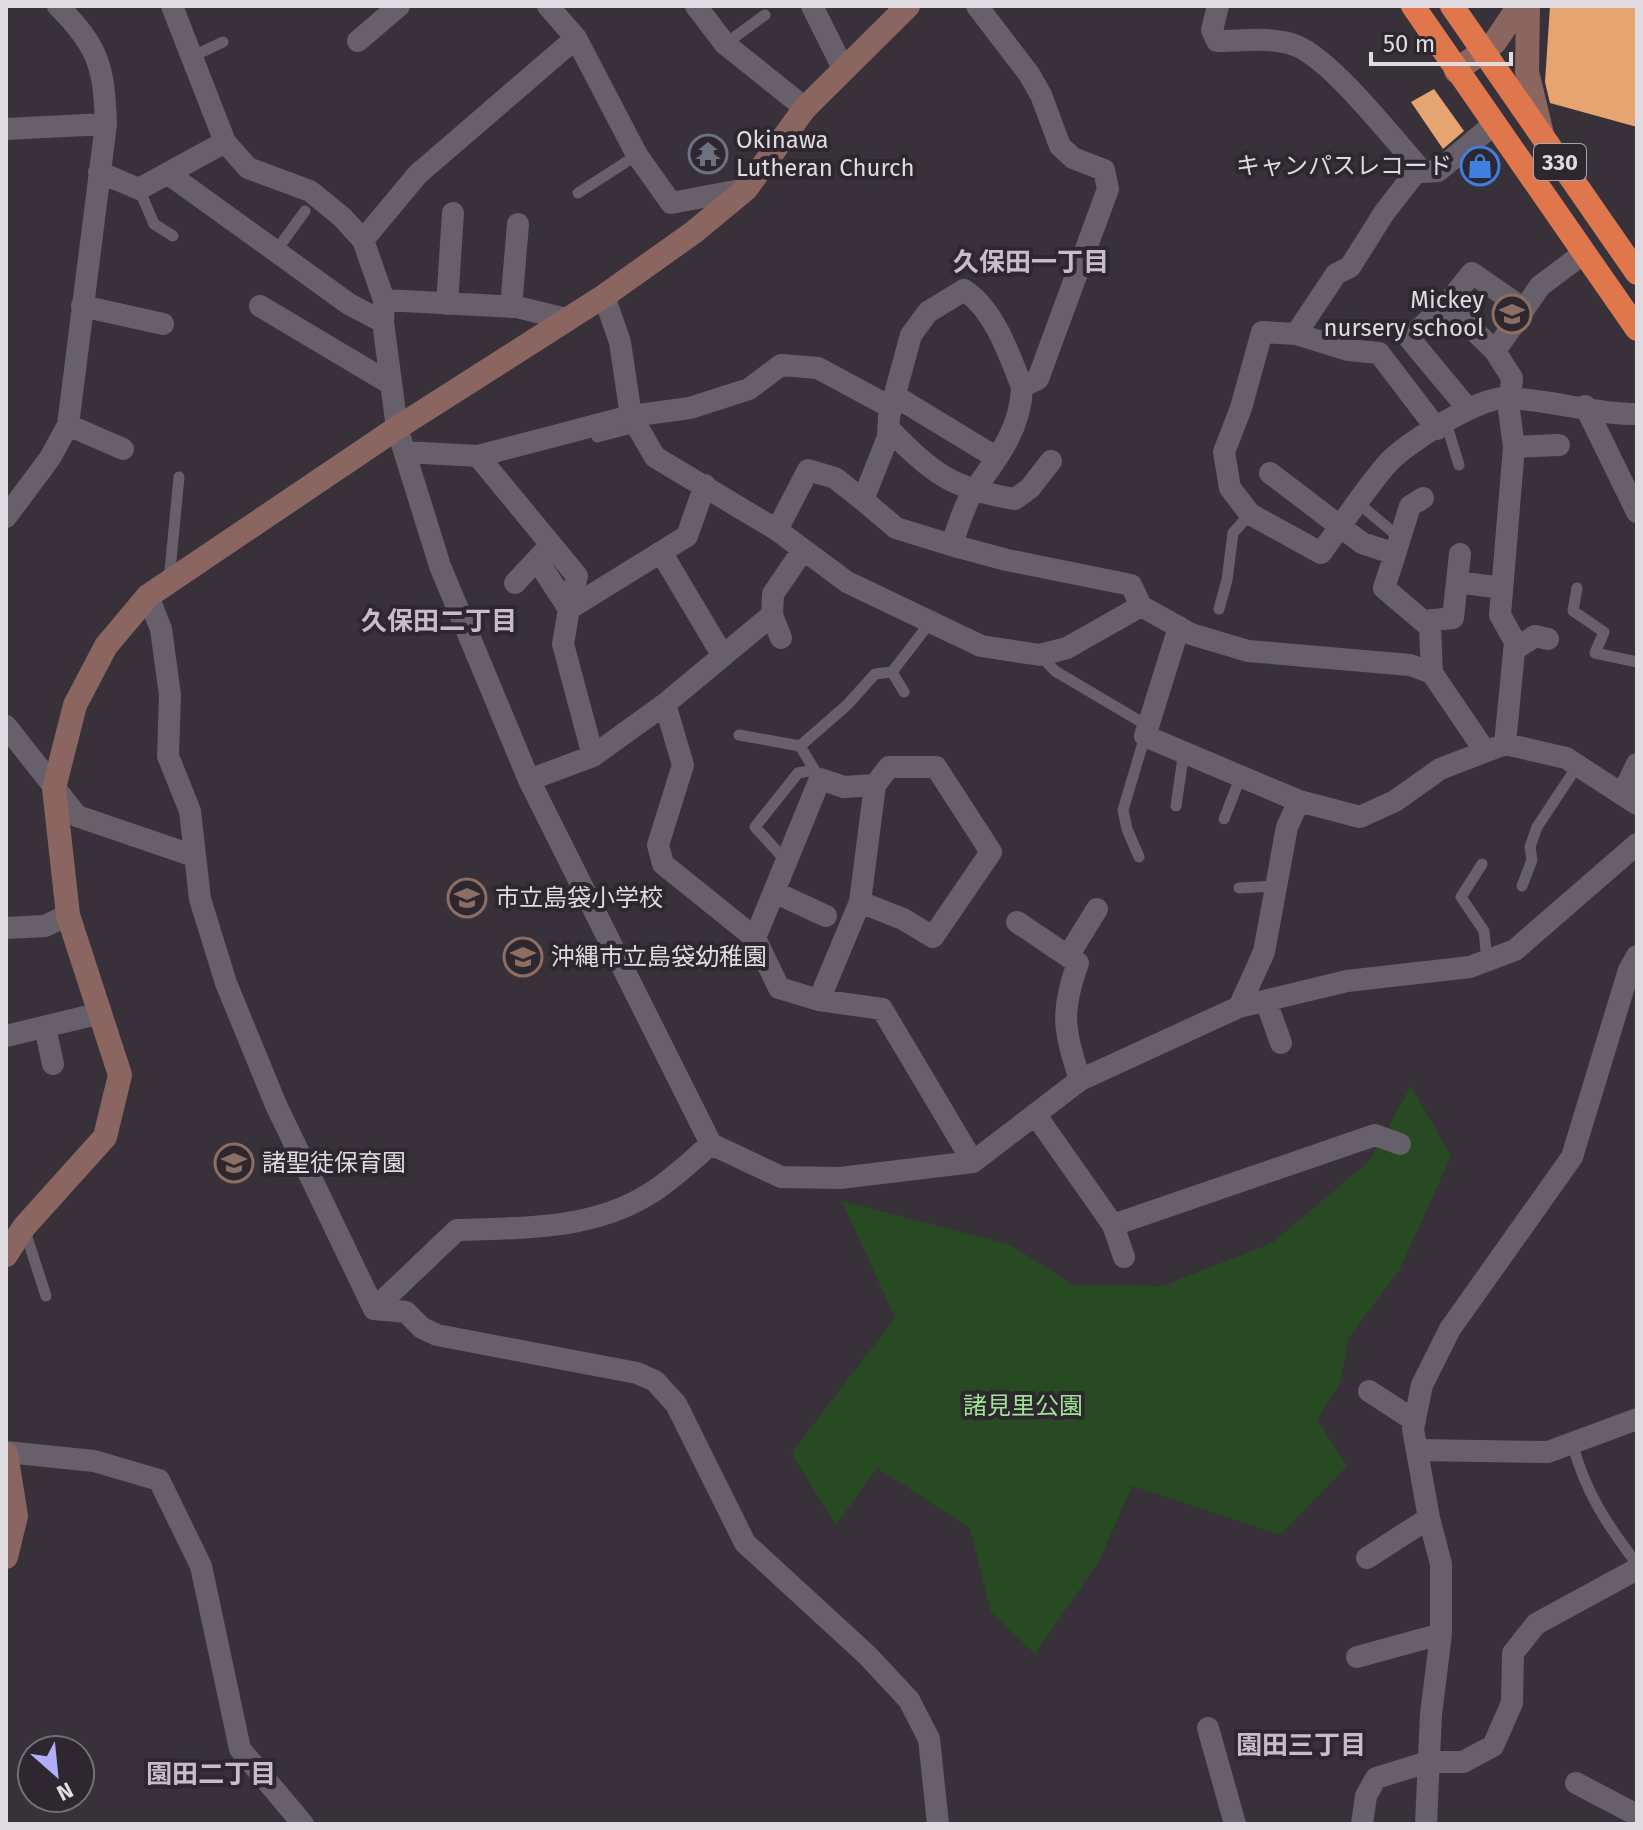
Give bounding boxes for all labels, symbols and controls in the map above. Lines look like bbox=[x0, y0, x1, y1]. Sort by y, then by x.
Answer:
scale bar bbox=[1371, 16, 1511, 66]
text: 50 m bbox=[1383, 30, 1435, 58]
place label: Okinawa Lutheran Church bbox=[736, 126, 915, 182]
temple icon: Okinawa Lutheran Church bbox=[687, 133, 729, 175]
road number: 330 bbox=[1534, 144, 1586, 180]
shop icon: キャンパスレコード bbox=[1459, 145, 1501, 187]
place label: キャンパスレコード bbox=[1236, 152, 1452, 180]
district label: 久保田一丁目 bbox=[953, 247, 1109, 278]
place label: Mickey nursery school bbox=[1324, 286, 1484, 342]
school or university icon: Mickey nursery school bbox=[1491, 293, 1533, 335]
district label: 久保田二丁目 bbox=[361, 606, 517, 637]
school or university icon: 市立島袋小学校 bbox=[446, 877, 488, 919]
place label: 市立島袋小学校 bbox=[495, 884, 663, 912]
school or university icon: 沖縄市立島袋幼稚園 bbox=[502, 936, 544, 978]
place label: 沖縄市立島袋幼稚園 bbox=[551, 943, 767, 971]
school or university icon: 諸聖徒保育園 bbox=[213, 1142, 255, 1184]
place label: 諸聖徒保育園 bbox=[262, 1149, 406, 1177]
park label: 諸見里公園 bbox=[963, 1392, 1083, 1420]
district label: 園田三丁目 bbox=[1236, 1730, 1366, 1761]
north arrow bbox=[16, 1734, 96, 1814]
district label: 園田二丁目 bbox=[146, 1759, 276, 1790]
text: N bbox=[52, 1776, 77, 1807]

